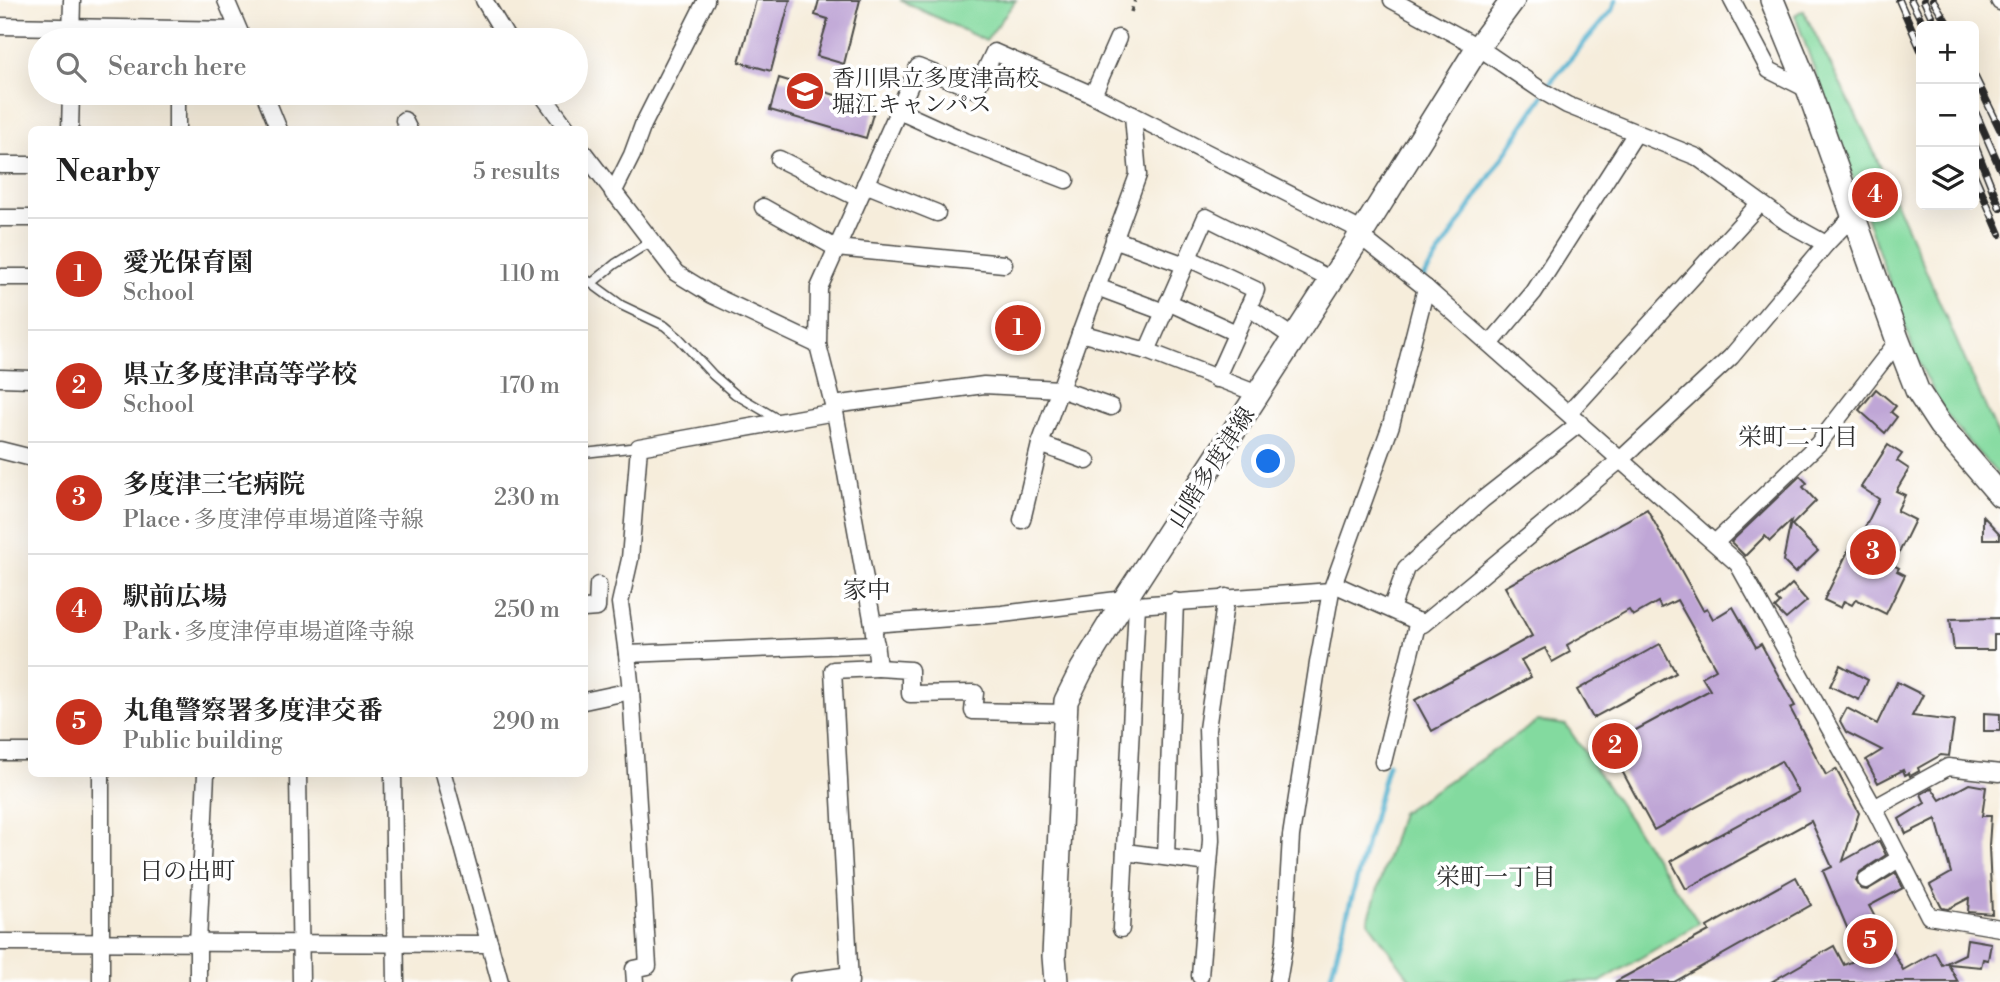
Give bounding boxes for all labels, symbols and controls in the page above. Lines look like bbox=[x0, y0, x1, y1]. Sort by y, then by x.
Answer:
map controls bbox=[1916, 21, 1979, 210]
button: + bbox=[1916, 21, 1979, 84]
search box bbox=[28, 28, 588, 105]
icon: search bbox=[52, 48, 90, 86]
text: Search here bbox=[108, 51, 247, 83]
place label: 香川県立多度津高校 堀江キャンパス bbox=[832, 65, 1039, 119]
school or university icon: 香川県立多度津高校 堀江キャンパス bbox=[784, 70, 826, 112]
button: − bbox=[1916, 84, 1979, 147]
button: layers bbox=[1916, 147, 1979, 210]
text: Nearby bbox=[56, 153, 160, 191]
text: 5 results bbox=[473, 158, 560, 186]
pin: 4 bbox=[1852, 169, 1898, 221]
text: 愛光保育園 bbox=[123, 247, 253, 279]
text: 1 bbox=[73, 260, 85, 288]
text: 110 m bbox=[500, 260, 560, 288]
text: School bbox=[123, 279, 194, 307]
pin: 1 bbox=[995, 302, 1041, 354]
text: 県立多度津高等学校 bbox=[123, 359, 357, 391]
text: 2 bbox=[72, 372, 86, 400]
text: 170 m bbox=[500, 372, 560, 400]
text: School bbox=[123, 391, 194, 419]
street label: 山階多度津線 bbox=[1163, 402, 1261, 533]
district label: 栄町二丁目 bbox=[1738, 423, 1858, 453]
your location bbox=[1251, 444, 1285, 478]
text: 多度津三宅病院 bbox=[123, 469, 305, 501]
text: 3 bbox=[72, 484, 86, 512]
text: 230 m bbox=[494, 484, 560, 512]
text: Place · 多度津停車場道隆寺線 bbox=[123, 506, 424, 534]
pin: 3 bbox=[1850, 526, 1896, 578]
district label: 家中 bbox=[843, 576, 891, 606]
text: 駅前広場 bbox=[123, 581, 227, 613]
text: 4 bbox=[71, 596, 87, 624]
text: 250 m bbox=[494, 596, 560, 624]
text: Park · 多度津停車場道隆寺線 bbox=[123, 618, 414, 646]
text: 丸亀警察署多度津交番 bbox=[123, 695, 383, 727]
text: 5 bbox=[72, 708, 86, 736]
text: 290 m bbox=[493, 708, 560, 736]
pin: 2 bbox=[1592, 720, 1638, 772]
text: Public building bbox=[123, 727, 283, 755]
district label: 日の出町 bbox=[139, 857, 235, 887]
district label: 栄町一丁目 bbox=[1436, 863, 1556, 893]
pin: 5 bbox=[1847, 915, 1893, 967]

